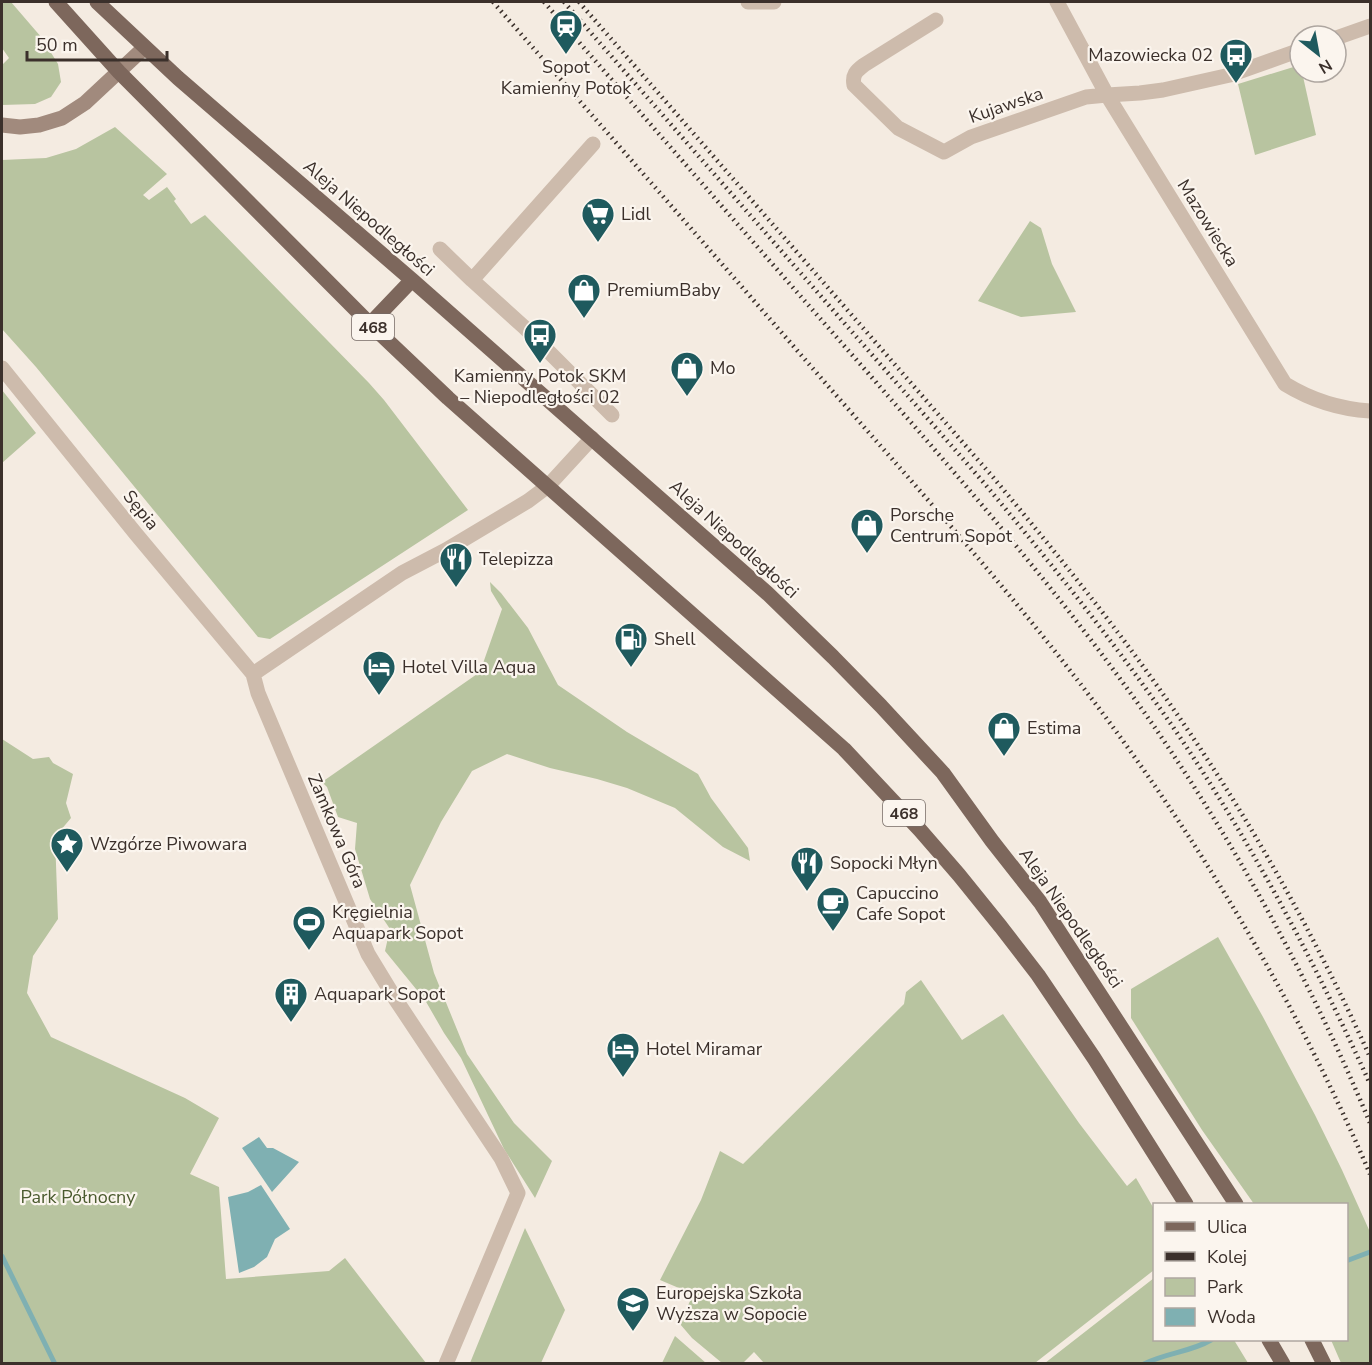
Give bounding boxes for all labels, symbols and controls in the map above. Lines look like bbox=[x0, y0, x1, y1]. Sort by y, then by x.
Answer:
station icon: Sopot Kamienny Potok bbox=[548, 8, 584, 55]
scale bar bbox=[27, 24, 166, 62]
north arrow bbox=[1288, 24, 1348, 84]
text: 50 m bbox=[36, 33, 78, 57]
bus stop icon: Mazowiecka 02 bbox=[1218, 37, 1254, 84]
place label: Mazowiecka 02 bbox=[1088, 43, 1213, 67]
text: N bbox=[1314, 53, 1336, 79]
place label: Sopot Kamienny Potok bbox=[501, 55, 632, 100]
street label: Kujawska bbox=[966, 81, 1046, 129]
street label: Aleja Niepodległości bbox=[298, 154, 440, 282]
street label: Mazowiecka bbox=[1172, 175, 1244, 271]
supermarket icon: Lidl bbox=[580, 196, 616, 243]
place label: Lidl bbox=[621, 202, 651, 226]
shop icon: PremiumBaby bbox=[566, 272, 602, 319]
place label: PremiumBaby bbox=[607, 278, 721, 302]
road number: 468 bbox=[352, 314, 394, 340]
bus stop icon: Kamienny Potok SKM – Niepodległości 02 bbox=[522, 317, 558, 364]
shop icon: Mo bbox=[669, 350, 705, 397]
place label: Mo bbox=[710, 356, 735, 380]
place label: Kamienny Potok SKM – Niepodległości 02 bbox=[454, 364, 626, 409]
street label: Aleja Niepodległości bbox=[664, 474, 804, 604]
street label: Sępia bbox=[118, 485, 164, 535]
place label: Porsche Centrum Sopot bbox=[890, 503, 1013, 548]
shop icon: Porsche Centrum Sopot bbox=[849, 507, 885, 554]
restaurant icon: Telepizza bbox=[438, 541, 474, 588]
place label: Telepizza bbox=[479, 547, 554, 571]
fuel station icon: Shell bbox=[613, 621, 649, 668]
place label: Shell bbox=[654, 627, 696, 651]
hotel icon: Hotel Villa Aqua bbox=[361, 649, 397, 696]
place label: Hotel Villa Aqua bbox=[402, 655, 536, 679]
shop icon: Estima bbox=[986, 710, 1022, 757]
place label: Estima bbox=[1027, 716, 1081, 740]
street label: Zamkowa Góra bbox=[302, 770, 372, 892]
road number: 468 bbox=[883, 800, 925, 826]
place icon: Wzgórze Piwowara bbox=[49, 826, 85, 873]
place label: Wzgórze Piwowara bbox=[90, 832, 247, 856]
street label: Aleja Niepodległości bbox=[1014, 843, 1128, 993]
restaurant icon: Sopocki Młyn bbox=[789, 845, 825, 892]
place label: Sopocki Młyn bbox=[830, 851, 938, 875]
place label: Capuccino Cafe Sopot bbox=[856, 881, 946, 926]
cafe icon: Capuccino Cafe Sopot bbox=[815, 885, 851, 932]
place label: Kręgielnia Aquapark Sopot bbox=[332, 900, 464, 945]
sports icon: Kręgielnia Aquapark Sopot bbox=[291, 904, 327, 951]
building icon: Aquapark Sopot bbox=[273, 976, 309, 1023]
place label: Aquapark Sopot bbox=[314, 982, 446, 1006]
hotel icon: Hotel Miramar bbox=[605, 1031, 641, 1078]
place label: Hotel Miramar bbox=[646, 1037, 763, 1061]
park label: Park Północny bbox=[21, 1185, 136, 1209]
legend bbox=[1153, 1203, 1348, 1341]
text: Ulica bbox=[1207, 1215, 1247, 1239]
text: Kolej bbox=[1207, 1245, 1247, 1269]
text: Park bbox=[1207, 1275, 1244, 1299]
place label: Europejska Szkoła Wyższa w Sopocie bbox=[656, 1281, 807, 1326]
school or university icon: Europejska Szkoła Wyższa w Sopocie bbox=[615, 1285, 651, 1332]
text: Woda bbox=[1207, 1305, 1256, 1329]

